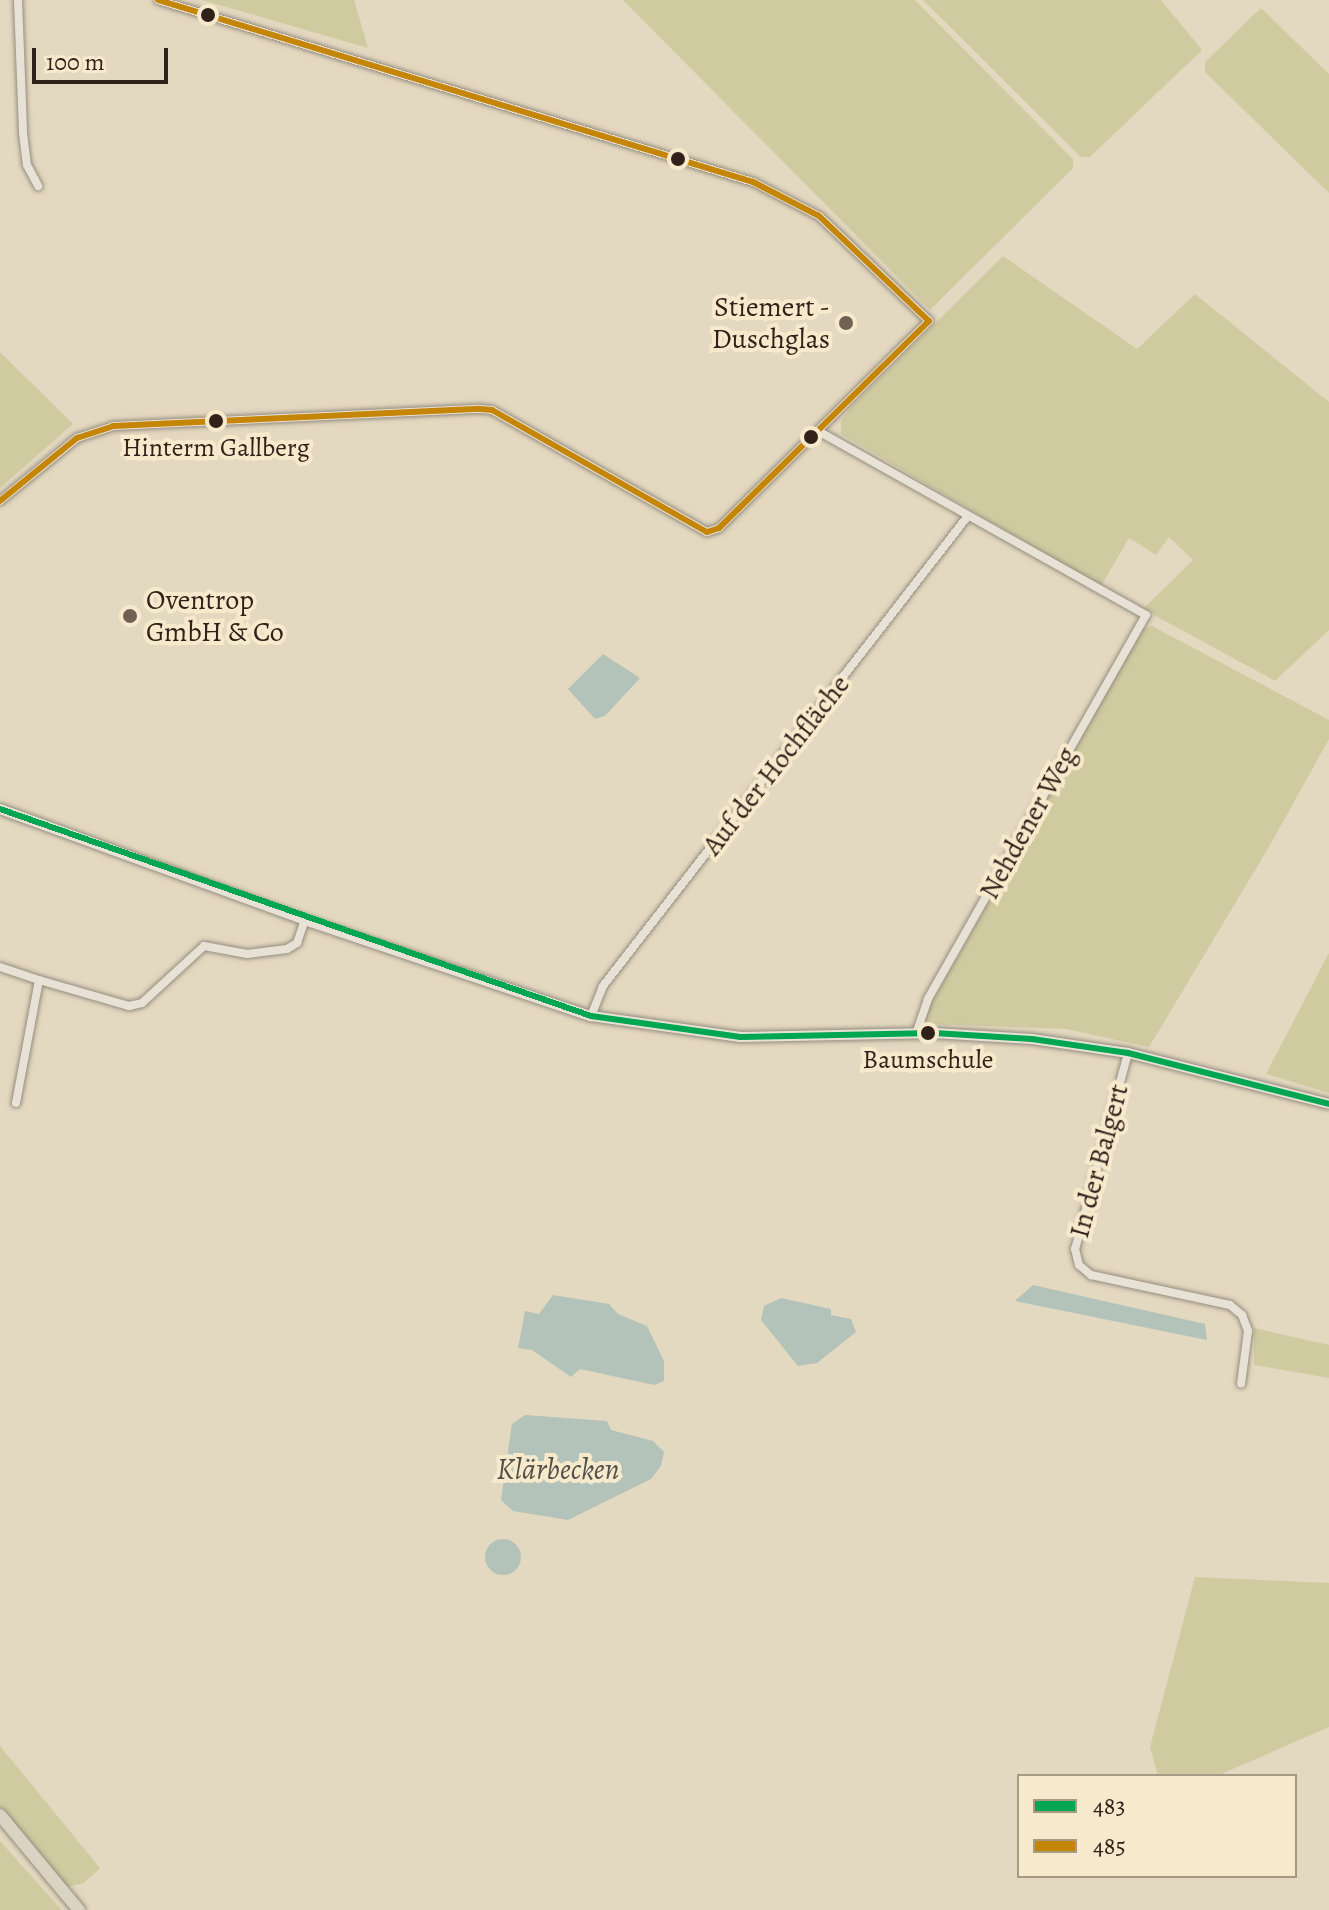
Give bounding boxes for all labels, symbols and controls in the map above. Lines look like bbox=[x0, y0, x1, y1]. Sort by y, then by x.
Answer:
unlabelled marker bbox=[200, 7, 216, 23]
scale bar bbox=[36, 32, 172, 82]
text: 100 m bbox=[46, 46, 105, 78]
unlabelled marker bbox=[670, 151, 686, 167]
place label: Stiemert - Duschglas bbox=[712, 290, 830, 356]
marker: Stiemert - Duschglas bbox=[837, 314, 855, 332]
marker: Hinterm Gallberg bbox=[208, 413, 224, 429]
unlabelled marker bbox=[803, 429, 819, 445]
place label: Hinterm Gallberg bbox=[122, 432, 310, 464]
place label: Oventrop GmbH & Co bbox=[146, 583, 284, 649]
marker: Oventrop GmbH & Co bbox=[121, 607, 139, 625]
street label: Auf der Hochfläche bbox=[695, 668, 857, 862]
street label: Nehdener Weg bbox=[972, 741, 1084, 905]
marker: Baumschule bbox=[920, 1025, 936, 1041]
place label: Baumschule bbox=[863, 1044, 993, 1076]
street label: In der Balgert bbox=[1062, 1080, 1136, 1242]
water label: Klärbecken bbox=[497, 1451, 619, 1487]
legend bbox=[1017, 1774, 1297, 1878]
text: 483 bbox=[1093, 1790, 1126, 1822]
text: 485 bbox=[1093, 1830, 1126, 1862]

